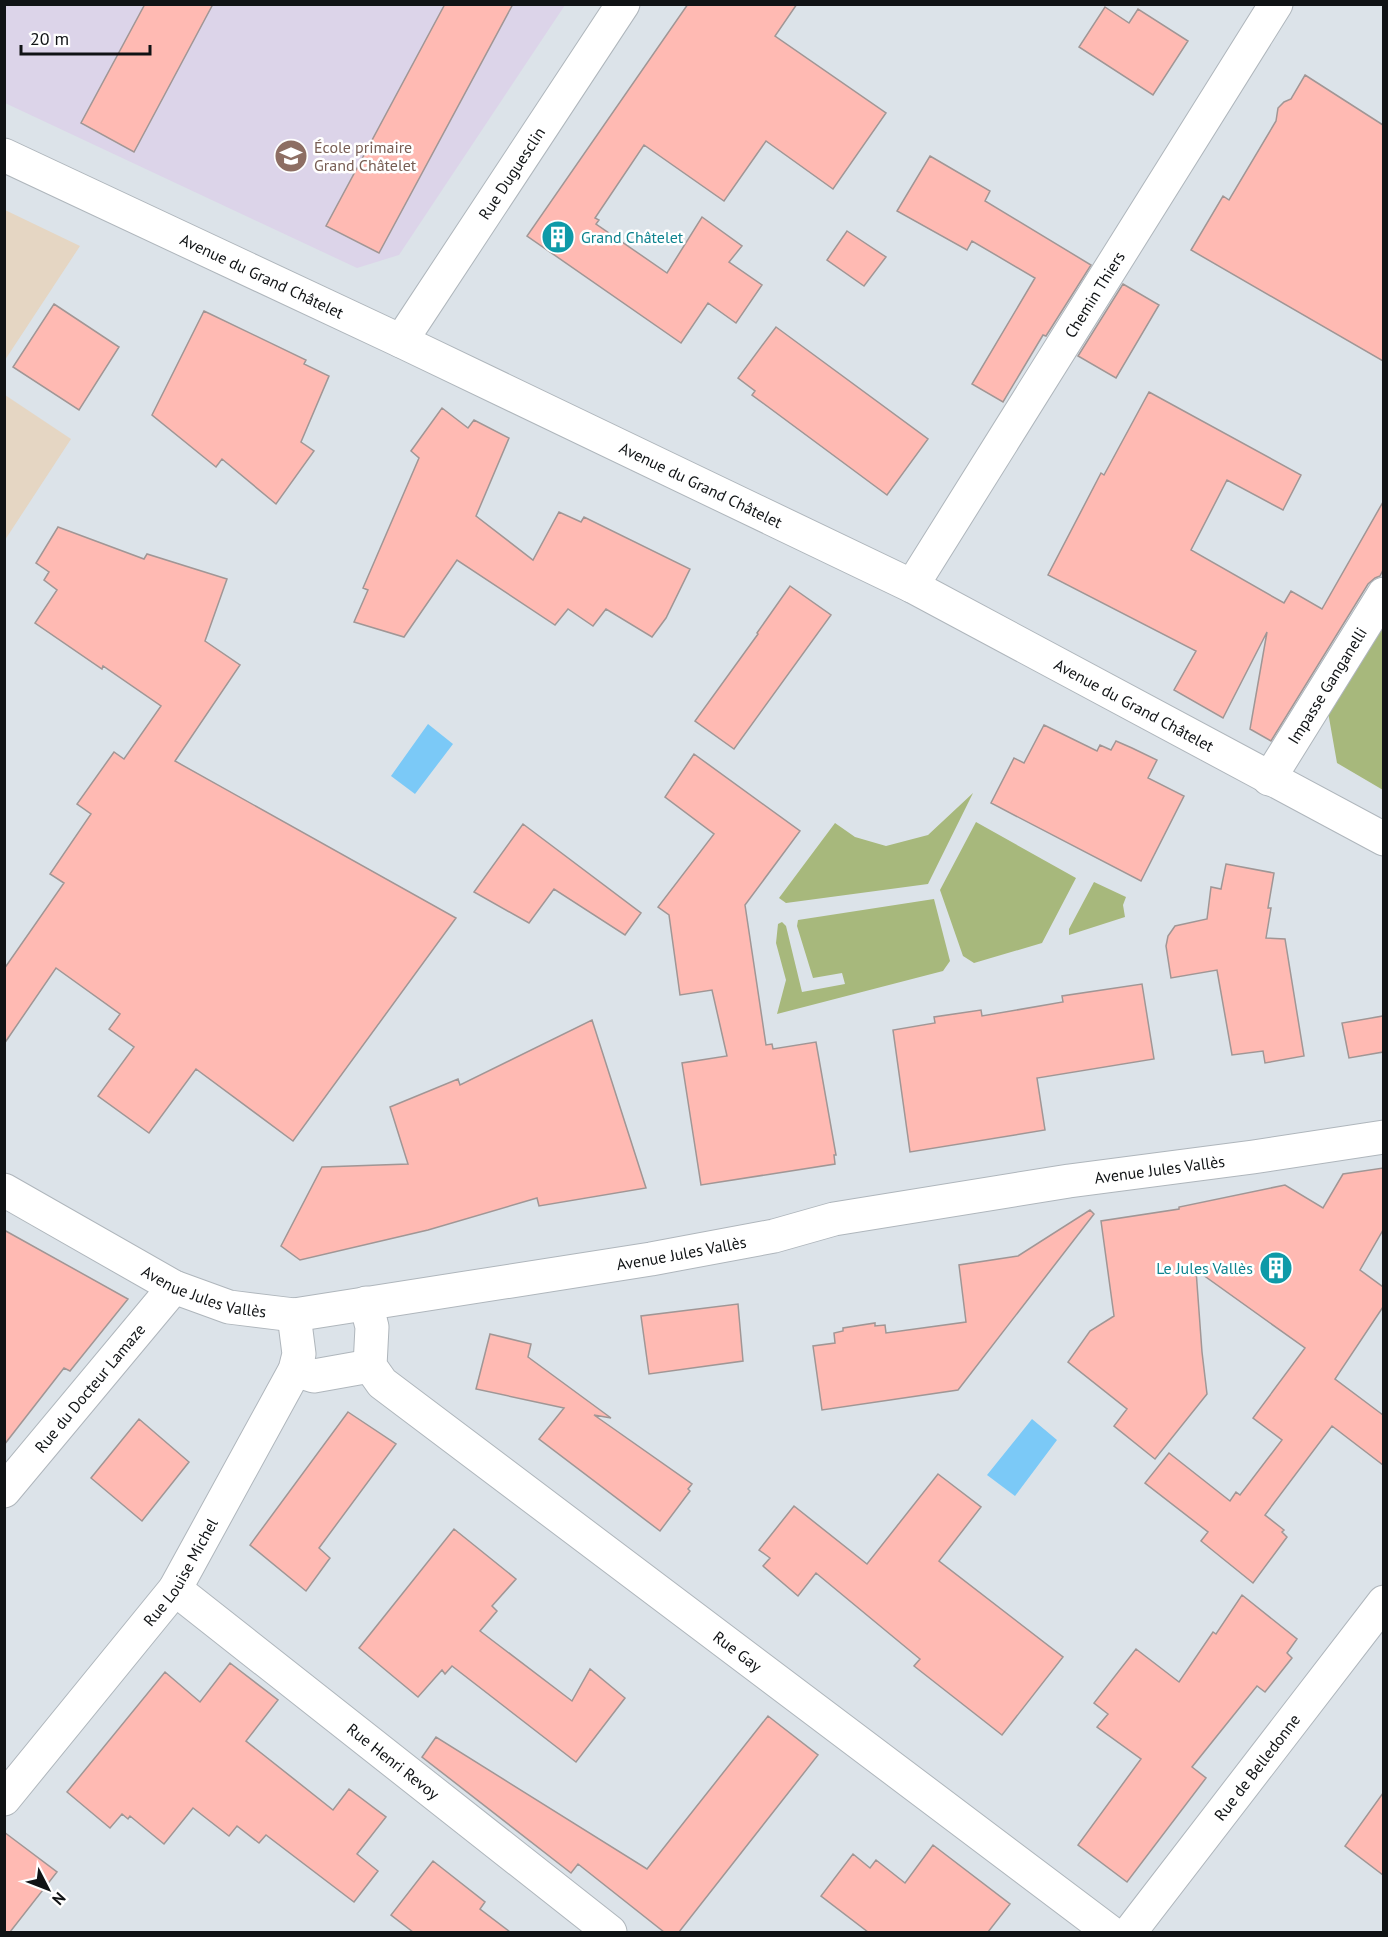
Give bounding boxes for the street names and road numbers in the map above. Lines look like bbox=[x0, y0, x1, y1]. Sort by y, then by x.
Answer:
street label: Rue Duguesclin bbox=[474, 123, 549, 223]
street label: Avenue du Grand Châtelet bbox=[177, 229, 348, 323]
street label: Chemin Thiers bbox=[1060, 247, 1129, 341]
street label: Avenue du Grand Châtelet bbox=[616, 437, 786, 533]
street label: Impasse Ganganelli bbox=[1283, 623, 1371, 748]
street label: Avenue du Grand Châtelet bbox=[1051, 654, 1218, 756]
street label: Avenue Jules Vallès bbox=[1093, 1151, 1226, 1188]
street label: Avenue Jules Vallès bbox=[615, 1231, 748, 1274]
street label: Avenue Jules Vallès bbox=[138, 1261, 268, 1322]
street label: Rue du Docteur Lamaze bbox=[30, 1319, 149, 1457]
street label: Rue Louise Michel bbox=[139, 1514, 222, 1630]
street label: Rue Gay bbox=[709, 1626, 766, 1676]
street label: Rue de Belledonne bbox=[1210, 1710, 1304, 1825]
street label: Rue Henri Revoy bbox=[343, 1719, 444, 1804]

